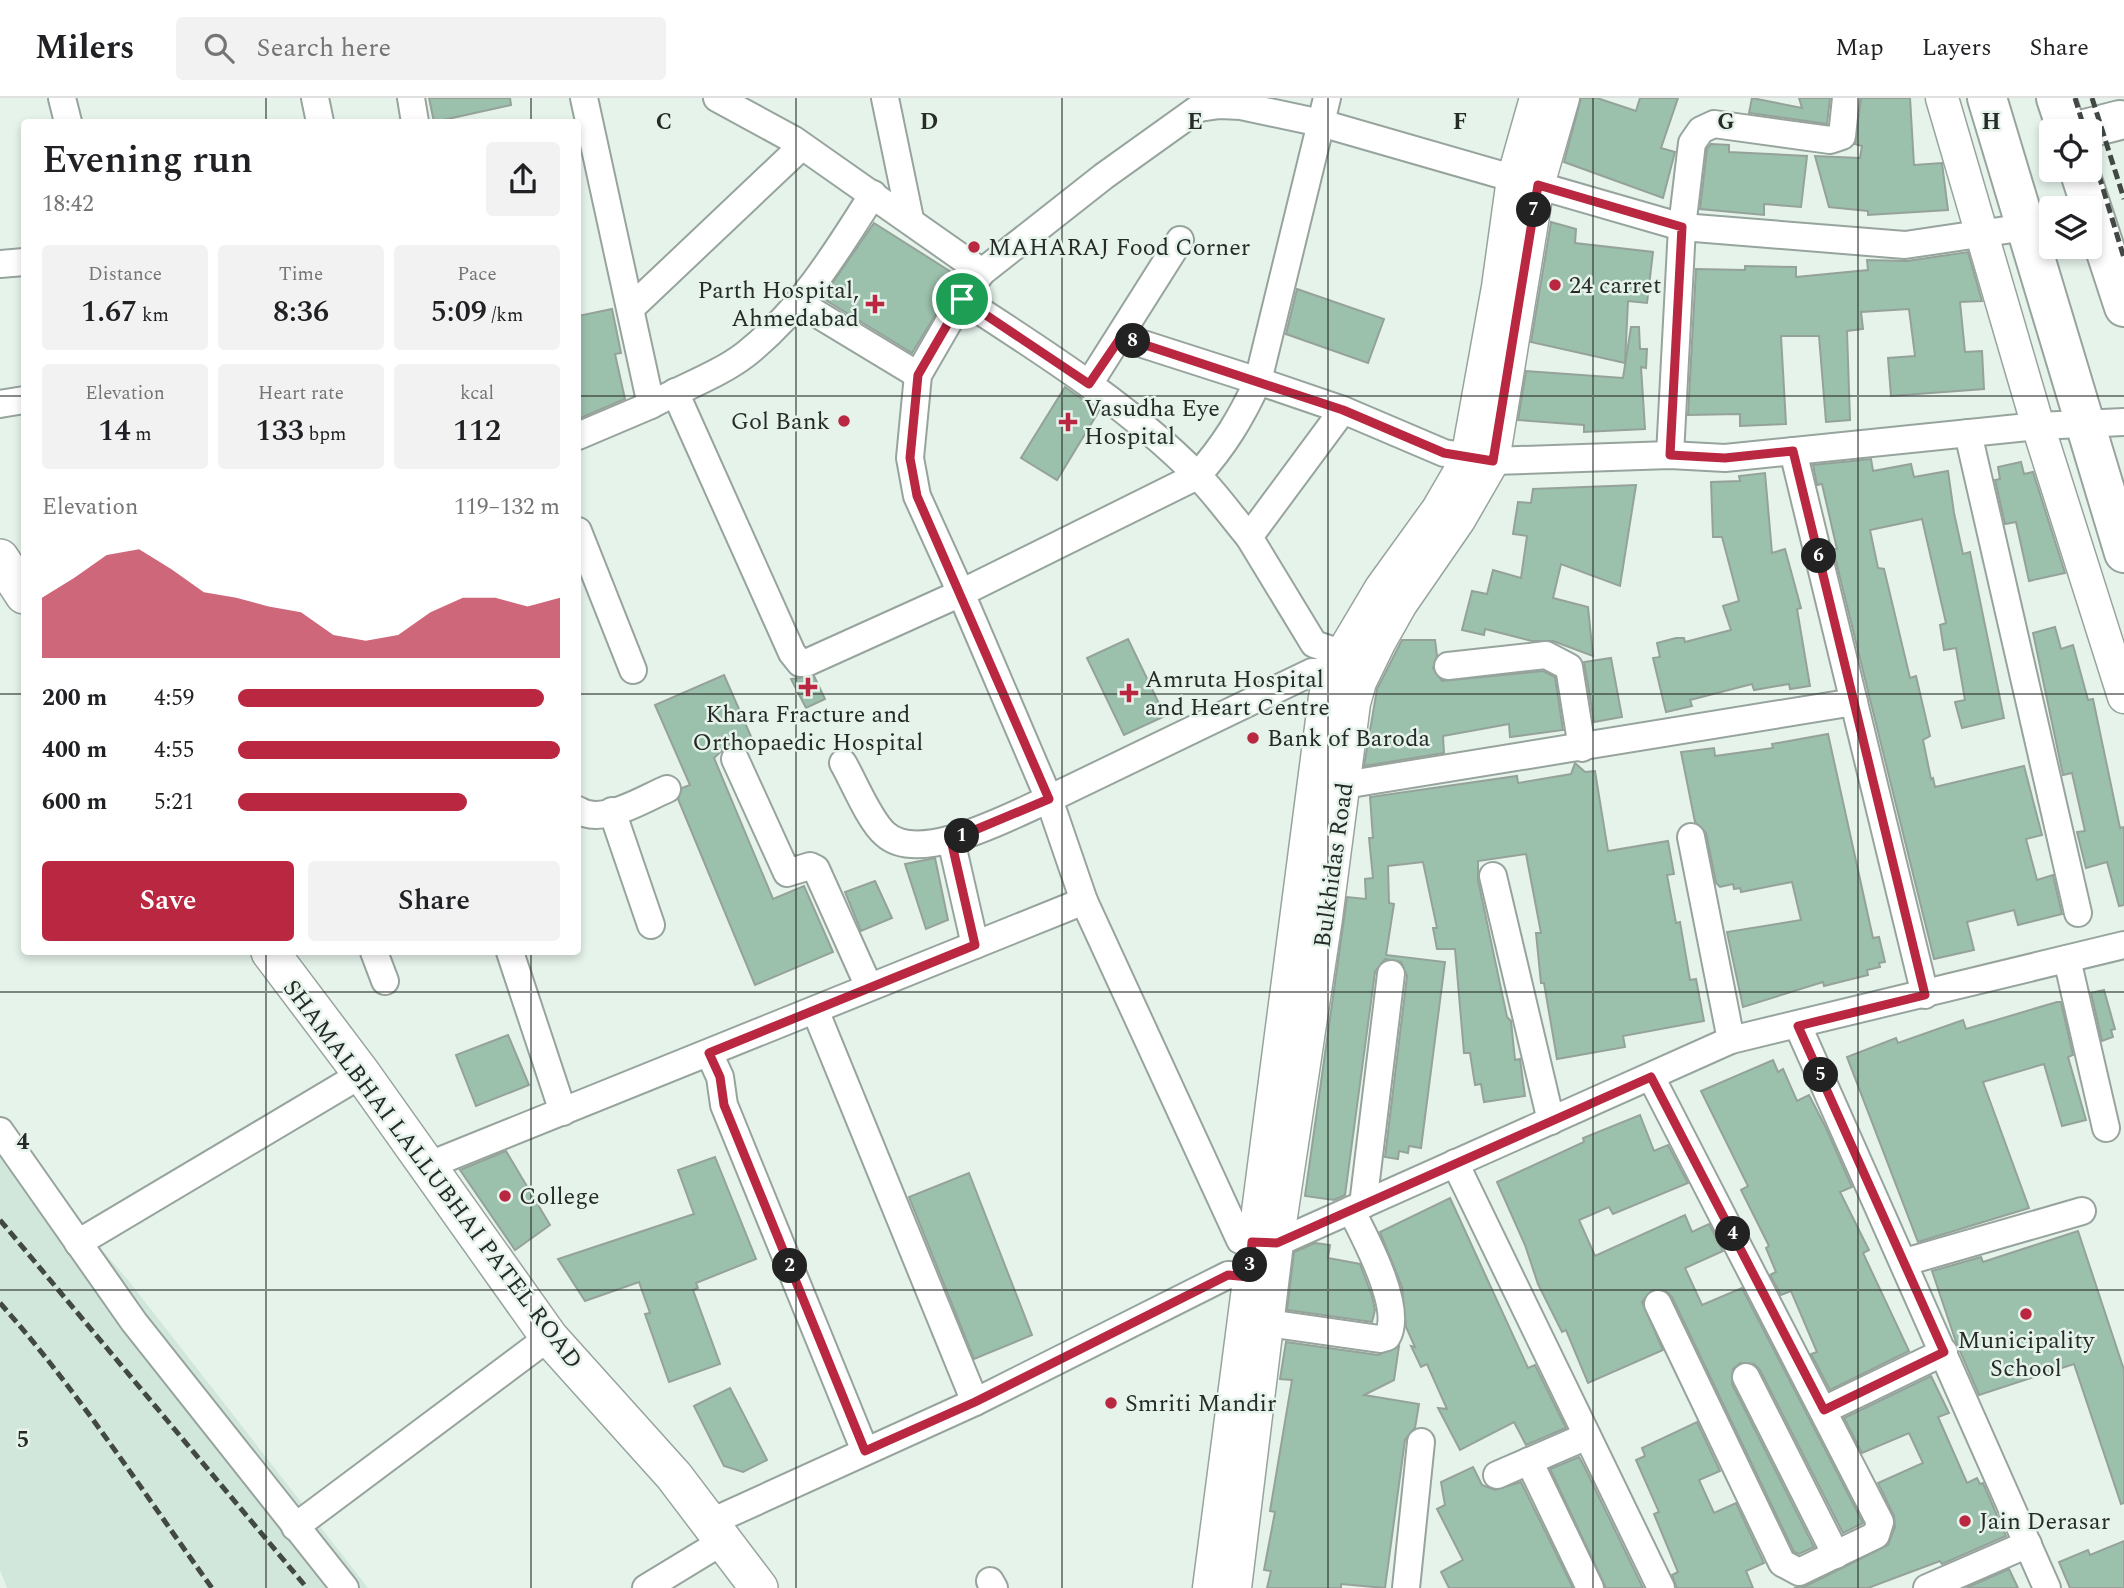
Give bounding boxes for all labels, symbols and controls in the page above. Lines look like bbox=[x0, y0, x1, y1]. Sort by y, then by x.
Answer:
search box bbox=[176, 17, 666, 80]
text: Milers bbox=[35, 23, 134, 73]
text: Search here bbox=[256, 28, 391, 68]
icon: search bbox=[200, 29, 238, 67]
text: Map bbox=[1835, 30, 1884, 66]
text: Layers bbox=[1922, 30, 1992, 66]
text: Share bbox=[2030, 30, 2089, 66]
text: C bbox=[656, 105, 672, 140]
text: D bbox=[920, 105, 938, 140]
text: E bbox=[1187, 105, 1203, 140]
text: F bbox=[1453, 105, 1467, 140]
text: G bbox=[1717, 105, 1735, 140]
text: H bbox=[1981, 105, 2001, 140]
map controls bbox=[2039, 119, 2102, 259]
button: locate bbox=[2039, 119, 2102, 182]
text: Evening run bbox=[42, 132, 253, 190]
button: share bbox=[486, 142, 560, 216]
text: 18:42 bbox=[42, 187, 94, 222]
pin: 7 bbox=[1516, 192, 1552, 228]
text: 7 bbox=[1528, 195, 1539, 224]
button: layers bbox=[2039, 196, 2102, 259]
place label: MAHARAJ Food Corner bbox=[988, 230, 1250, 266]
marker: MAHARAJ Food Corner bbox=[966, 239, 982, 255]
text: Distance bbox=[88, 260, 162, 289]
text: Time bbox=[279, 260, 323, 289]
text: Pace bbox=[457, 260, 497, 289]
place label: 24 carret bbox=[1569, 268, 1661, 304]
pin bbox=[932, 269, 992, 329]
place label: Parth Hospital, Ahmedabad bbox=[697, 273, 859, 337]
marker: 24 carret bbox=[1547, 277, 1563, 293]
icon: arrive bbox=[943, 280, 981, 318]
text: 1.67 bbox=[81, 289, 137, 335]
text: 8:36 bbox=[273, 289, 329, 335]
text: 5:09 bbox=[431, 289, 487, 335]
marker: Parth Hospital, Ahmedabad bbox=[865, 294, 885, 314]
text: km bbox=[137, 301, 169, 330]
text: /km bbox=[487, 301, 523, 330]
pin: 8 bbox=[1116, 324, 1150, 358]
text: 8 bbox=[1127, 326, 1138, 355]
text: Elevation bbox=[85, 379, 165, 408]
text: Heart rate bbox=[258, 379, 344, 408]
text: kcal bbox=[460, 379, 494, 408]
place label: Vasudha Eye Hospital bbox=[1084, 391, 1220, 455]
place label: Gol Bank bbox=[731, 404, 830, 440]
text: 14 bbox=[98, 408, 131, 454]
text: 133 bbox=[256, 408, 304, 454]
text: 112 bbox=[453, 408, 501, 454]
marker: Vasudha Eye Hospital bbox=[1058, 412, 1078, 432]
marker: Gol Bank bbox=[836, 413, 852, 429]
text: m bbox=[131, 420, 152, 449]
text: bpm bbox=[304, 420, 346, 449]
text: Elevation bbox=[42, 490, 138, 525]
text: 119–132 m bbox=[454, 490, 560, 525]
pin: 6 bbox=[1801, 538, 1836, 574]
text: 6 bbox=[1813, 541, 1824, 570]
place label: Amruta Hospital and Heart Centre bbox=[1145, 662, 1330, 726]
marker: Khara Fracture and Orthopaedic Hospital bbox=[798, 677, 818, 697]
text: 200 m bbox=[42, 681, 107, 716]
text: 4:59 bbox=[154, 681, 194, 716]
marker: Amruta Hospital and Heart Centre bbox=[1119, 683, 1139, 703]
place label: Khara Fracture and Orthopaedic Hospital bbox=[693, 697, 923, 761]
place label: Bank of Baroda bbox=[1267, 721, 1431, 757]
marker: Bank of Baroda bbox=[1245, 730, 1261, 746]
text: 400 m bbox=[42, 733, 107, 768]
text: 4:55 bbox=[154, 733, 194, 768]
street label: Bulkhidas Road bbox=[1305, 780, 1363, 950]
text: 600 m bbox=[42, 785, 107, 820]
text: 5:21 bbox=[154, 785, 194, 820]
pin: 1 bbox=[944, 818, 979, 854]
text: 1 bbox=[956, 821, 967, 850]
button: Save bbox=[42, 861, 294, 941]
button: Share bbox=[308, 861, 560, 941]
street label: SHAMALBHAI LALLUBHAI PATEL ROAD bbox=[274, 972, 591, 1377]
pin: 5 bbox=[1804, 1058, 1839, 1093]
text: 5 bbox=[1815, 1060, 1826, 1089]
text: 4 bbox=[17, 1125, 30, 1160]
place label: College bbox=[519, 1179, 600, 1215]
marker: College bbox=[497, 1188, 513, 1204]
pin: 4 bbox=[1716, 1216, 1750, 1252]
text: 4 bbox=[1727, 1219, 1738, 1248]
pin: 2 bbox=[772, 1248, 808, 1284]
pin: 3 bbox=[1232, 1248, 1268, 1282]
text: 3 bbox=[1244, 1250, 1255, 1279]
text: 2 bbox=[784, 1251, 795, 1280]
marker: Municipality School bbox=[2018, 1306, 2034, 1322]
place label: Municipality School bbox=[1958, 1323, 2096, 1387]
place label: Smriti Mandir bbox=[1125, 1386, 1277, 1422]
marker: Smriti Mandir bbox=[1103, 1395, 1119, 1411]
text: 5 bbox=[17, 1423, 29, 1458]
place label: Jain Derasar bbox=[1979, 1504, 2110, 1540]
marker: Jain Derasar bbox=[1957, 1513, 1973, 1529]

